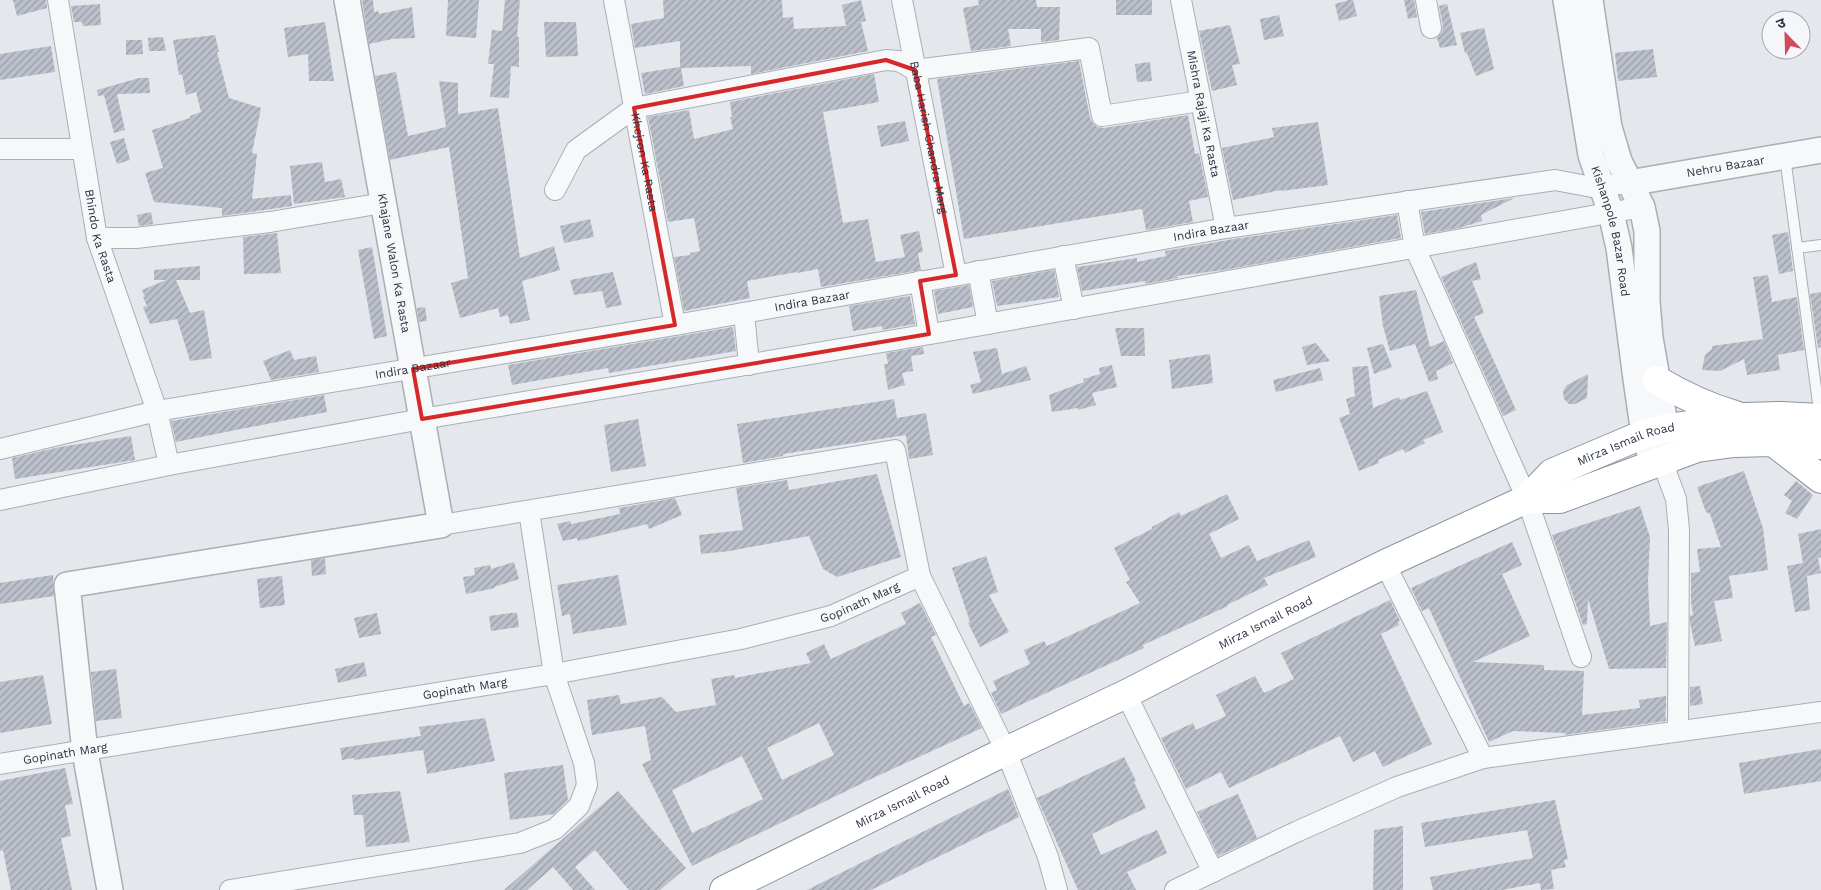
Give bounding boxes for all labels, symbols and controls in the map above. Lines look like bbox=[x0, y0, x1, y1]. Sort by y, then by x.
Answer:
north arrow bbox=[1761, 10, 1811, 60]
text: उ bbox=[1774, 14, 1789, 32]
street label: Mishra Rajaji Ka Rasta bbox=[1184, 49, 1223, 179]
street label: Baba Harish Chandra Marg bbox=[907, 60, 951, 215]
street label: Khejron Ka Rasta bbox=[628, 112, 661, 213]
street label: Nehru Bazaar bbox=[1685, 153, 1766, 180]
street label: Kishanpole Bazar Road bbox=[1588, 164, 1632, 297]
street label: Bhindo Ka Rasta bbox=[82, 188, 119, 285]
street label: Khajane Walon Ka Rasta bbox=[375, 192, 413, 334]
street label: Indira Bazaar bbox=[1172, 218, 1250, 244]
street label: Indira Bazaar bbox=[773, 287, 851, 314]
street label: Indira Bazaar bbox=[374, 355, 452, 382]
street label: Mirza Ismail Road bbox=[1575, 420, 1676, 468]
street label: Gopinath Marg bbox=[819, 579, 902, 626]
street label: Mirza Ismail Road bbox=[1216, 593, 1315, 652]
street label: Gopinath Marg bbox=[422, 675, 509, 702]
street label: Gopinath Marg bbox=[22, 740, 109, 767]
street label: Mirza Ismail Road bbox=[853, 773, 952, 831]

